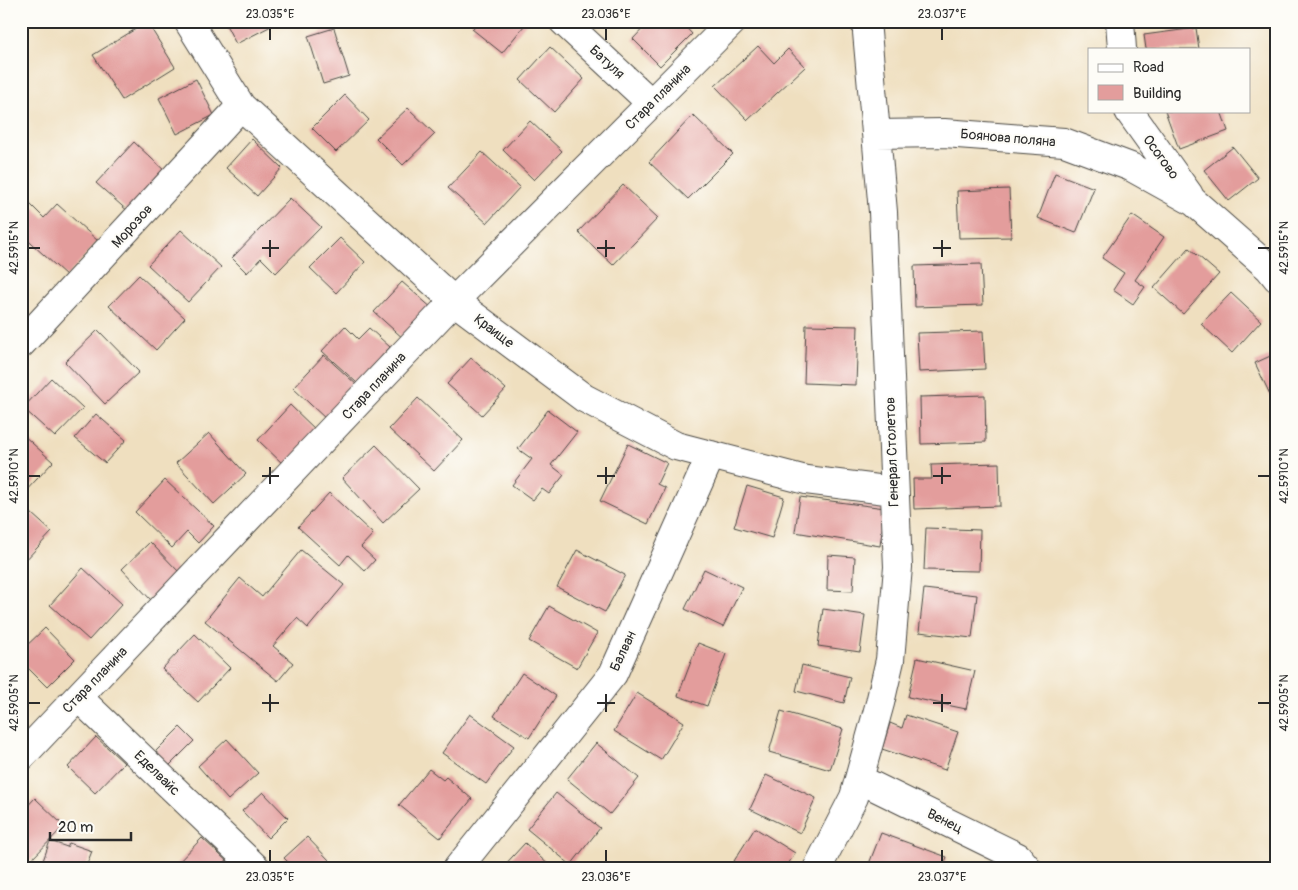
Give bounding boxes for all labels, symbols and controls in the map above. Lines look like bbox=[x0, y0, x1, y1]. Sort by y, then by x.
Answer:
text: 23.035°E bbox=[246, 7, 294, 22]
text: 23.036°E bbox=[581, 7, 631, 22]
text: 23.037°E bbox=[918, 7, 966, 22]
street label: Батуля bbox=[586, 42, 628, 82]
legend bbox=[1088, 48, 1250, 112]
text: Road bbox=[1133, 58, 1164, 77]
street label: Стара планина bbox=[622, 61, 694, 133]
text: Building bbox=[1133, 84, 1181, 103]
street label: Боянова поляна bbox=[960, 125, 1056, 151]
street label: Осогово bbox=[1139, 132, 1183, 183]
street label: Морозов bbox=[108, 201, 156, 251]
text: 42.5915°N bbox=[7, 221, 22, 275]
text: 42.5915°N bbox=[1277, 221, 1292, 275]
street label: Краище bbox=[471, 310, 517, 352]
street label: Стара планина bbox=[338, 349, 410, 423]
street label: Генерал Столетов bbox=[882, 397, 902, 507]
text: 42.5910°N bbox=[7, 448, 22, 504]
text: 42.5910°N bbox=[1277, 448, 1292, 504]
street label: Балван bbox=[606, 628, 640, 674]
street label: Стара планина bbox=[59, 643, 131, 717]
text: 42.5905°N bbox=[7, 674, 22, 732]
text: 42.5905°N bbox=[1277, 674, 1292, 732]
street label: Еделвайс bbox=[131, 747, 183, 799]
street label: Венец bbox=[924, 805, 966, 837]
scale bar bbox=[50, 810, 131, 842]
text: 20 m bbox=[58, 818, 93, 837]
text: 23.035°E bbox=[246, 870, 294, 885]
text: 23.036°E bbox=[581, 870, 631, 885]
text: 23.037°E bbox=[918, 870, 966, 885]

